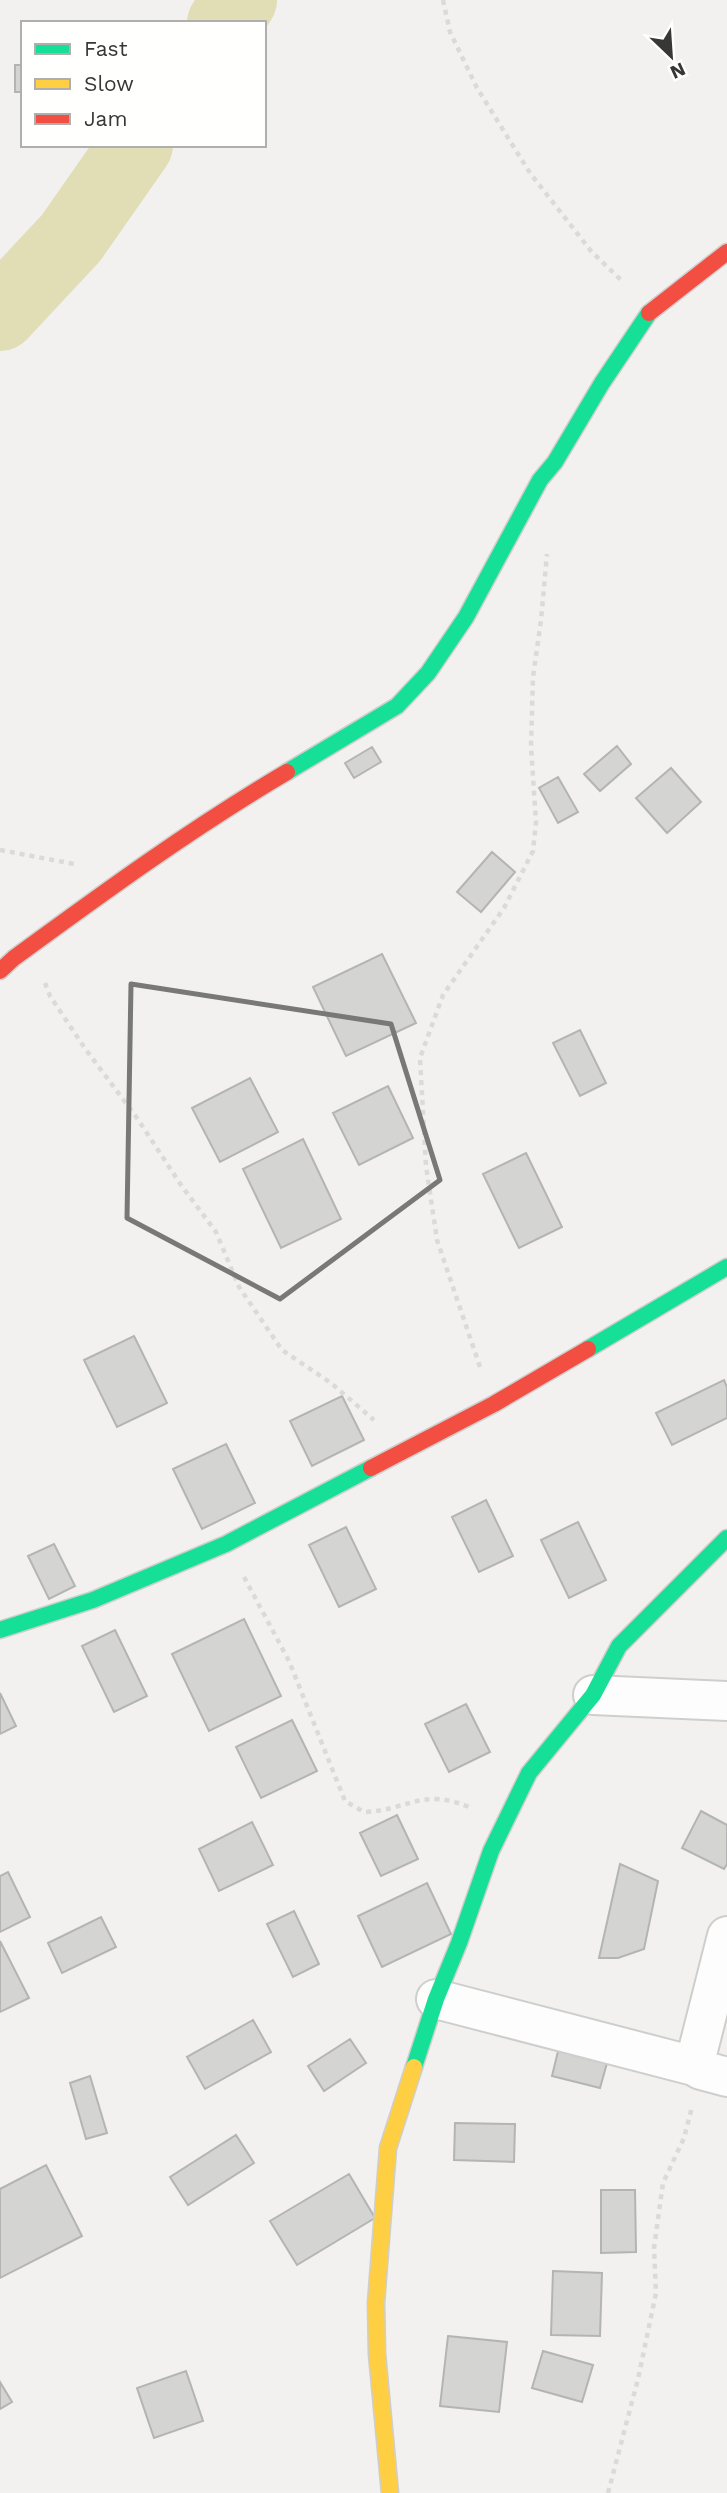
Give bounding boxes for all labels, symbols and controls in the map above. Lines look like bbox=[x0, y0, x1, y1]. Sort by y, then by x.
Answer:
legend bbox=[21, 21, 266, 147]
north arrow bbox=[636, 21, 706, 91]
text: Fast bbox=[84, 36, 128, 61]
text: N bbox=[667, 58, 689, 84]
text: Slow bbox=[84, 71, 134, 96]
text: Jam bbox=[84, 106, 127, 131]

